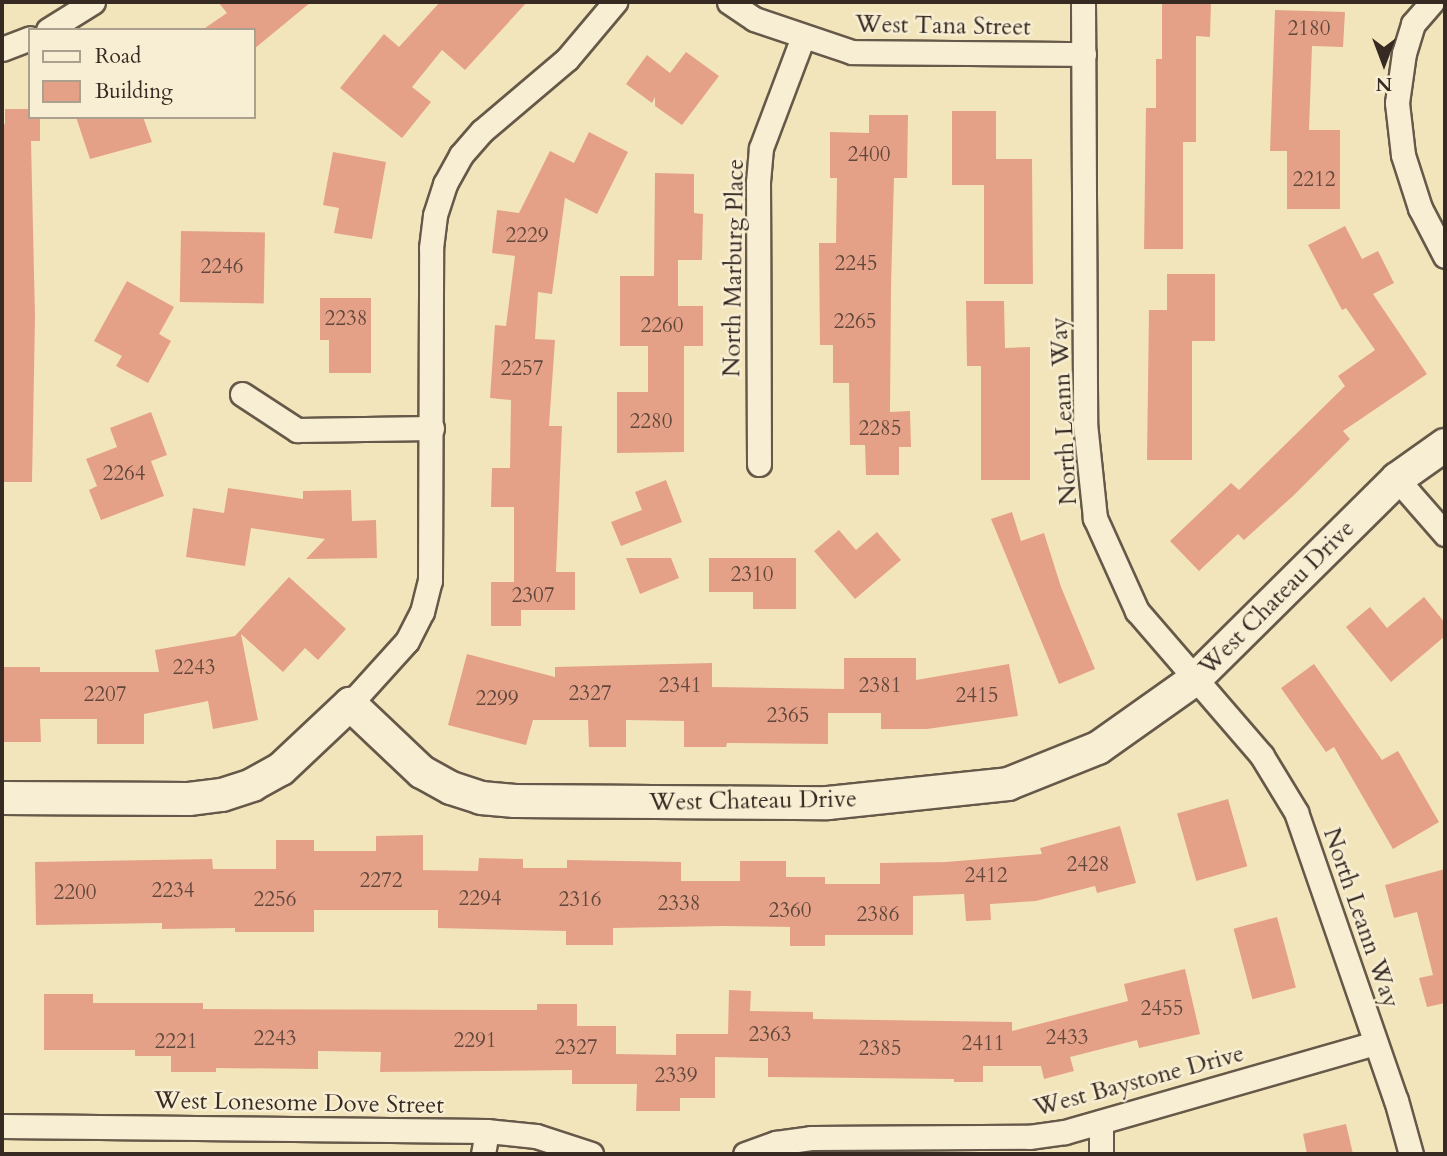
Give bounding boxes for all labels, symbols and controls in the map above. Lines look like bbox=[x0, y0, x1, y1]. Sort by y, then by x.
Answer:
street label: West Tana Street bbox=[855, 10, 1031, 42]
house number: 2180 bbox=[1287, 16, 1331, 42]
legend bbox=[28, 28, 256, 119]
north arrow bbox=[1349, 28, 1419, 98]
text: Road bbox=[95, 42, 141, 71]
text: N bbox=[1376, 71, 1392, 97]
text: Building bbox=[95, 77, 173, 106]
house number: 2400 bbox=[847, 142, 891, 168]
street label: North Marburg Place bbox=[718, 159, 750, 377]
house number: 2212 bbox=[1292, 167, 1336, 193]
house number: 2229 bbox=[505, 223, 549, 249]
house number: 2245 bbox=[834, 251, 878, 277]
house number: 2246 bbox=[200, 254, 244, 280]
house number: 2238 bbox=[324, 306, 368, 332]
house number: 2265 bbox=[833, 309, 877, 335]
house number: 2260 bbox=[640, 313, 684, 339]
street label: North Leann Way bbox=[1045, 316, 1083, 506]
house number: 2257 bbox=[500, 356, 544, 382]
house number: 2280 bbox=[629, 409, 673, 435]
house number: 2285 bbox=[858, 416, 902, 442]
house number: 2264 bbox=[102, 461, 146, 487]
street label: West Chateau Drive bbox=[1193, 514, 1361, 682]
house number: 2310 bbox=[730, 562, 774, 588]
house number: 2307 bbox=[511, 583, 555, 609]
house number: 2243 bbox=[172, 655, 216, 681]
house number: 2341 bbox=[658, 673, 702, 699]
house number: 2381 bbox=[858, 673, 902, 699]
house number: 2327 bbox=[568, 681, 612, 707]
house number: 2207 bbox=[83, 682, 127, 708]
house number: 2415 bbox=[955, 683, 999, 709]
house number: 2299 bbox=[475, 686, 519, 712]
house number: 2365 bbox=[766, 703, 810, 729]
street label: West Chateau Drive bbox=[649, 785, 857, 817]
street label: North Leann Way bbox=[1317, 824, 1405, 1012]
house number: 2428 bbox=[1066, 852, 1110, 878]
house number: 2412 bbox=[964, 863, 1008, 889]
house number: 2272 bbox=[359, 868, 403, 894]
house number: 2234 bbox=[151, 878, 195, 904]
house number: 2200 bbox=[53, 880, 97, 906]
house number: 2294 bbox=[458, 886, 502, 912]
house number: 2256 bbox=[253, 887, 297, 913]
house number: 2316 bbox=[558, 887, 602, 913]
house number: 2338 bbox=[657, 891, 701, 917]
house number: 2360 bbox=[768, 898, 812, 924]
house number: 2386 bbox=[856, 902, 900, 928]
house number: 2455 bbox=[1140, 996, 1184, 1022]
house number: 2363 bbox=[748, 1022, 792, 1048]
house number: 2433 bbox=[1045, 1025, 1089, 1051]
house number: 2243 bbox=[253, 1026, 297, 1052]
house number: 2291 bbox=[453, 1028, 497, 1054]
house number: 2221 bbox=[154, 1029, 198, 1055]
house number: 2411 bbox=[961, 1031, 1005, 1057]
house number: 2327 bbox=[554, 1035, 598, 1061]
house number: 2385 bbox=[858, 1036, 902, 1062]
street label: West Baystone Drive bbox=[1031, 1039, 1247, 1123]
house number: 2339 bbox=[654, 1063, 698, 1089]
street label: West Lonesome Dove Street bbox=[154, 1086, 444, 1120]

